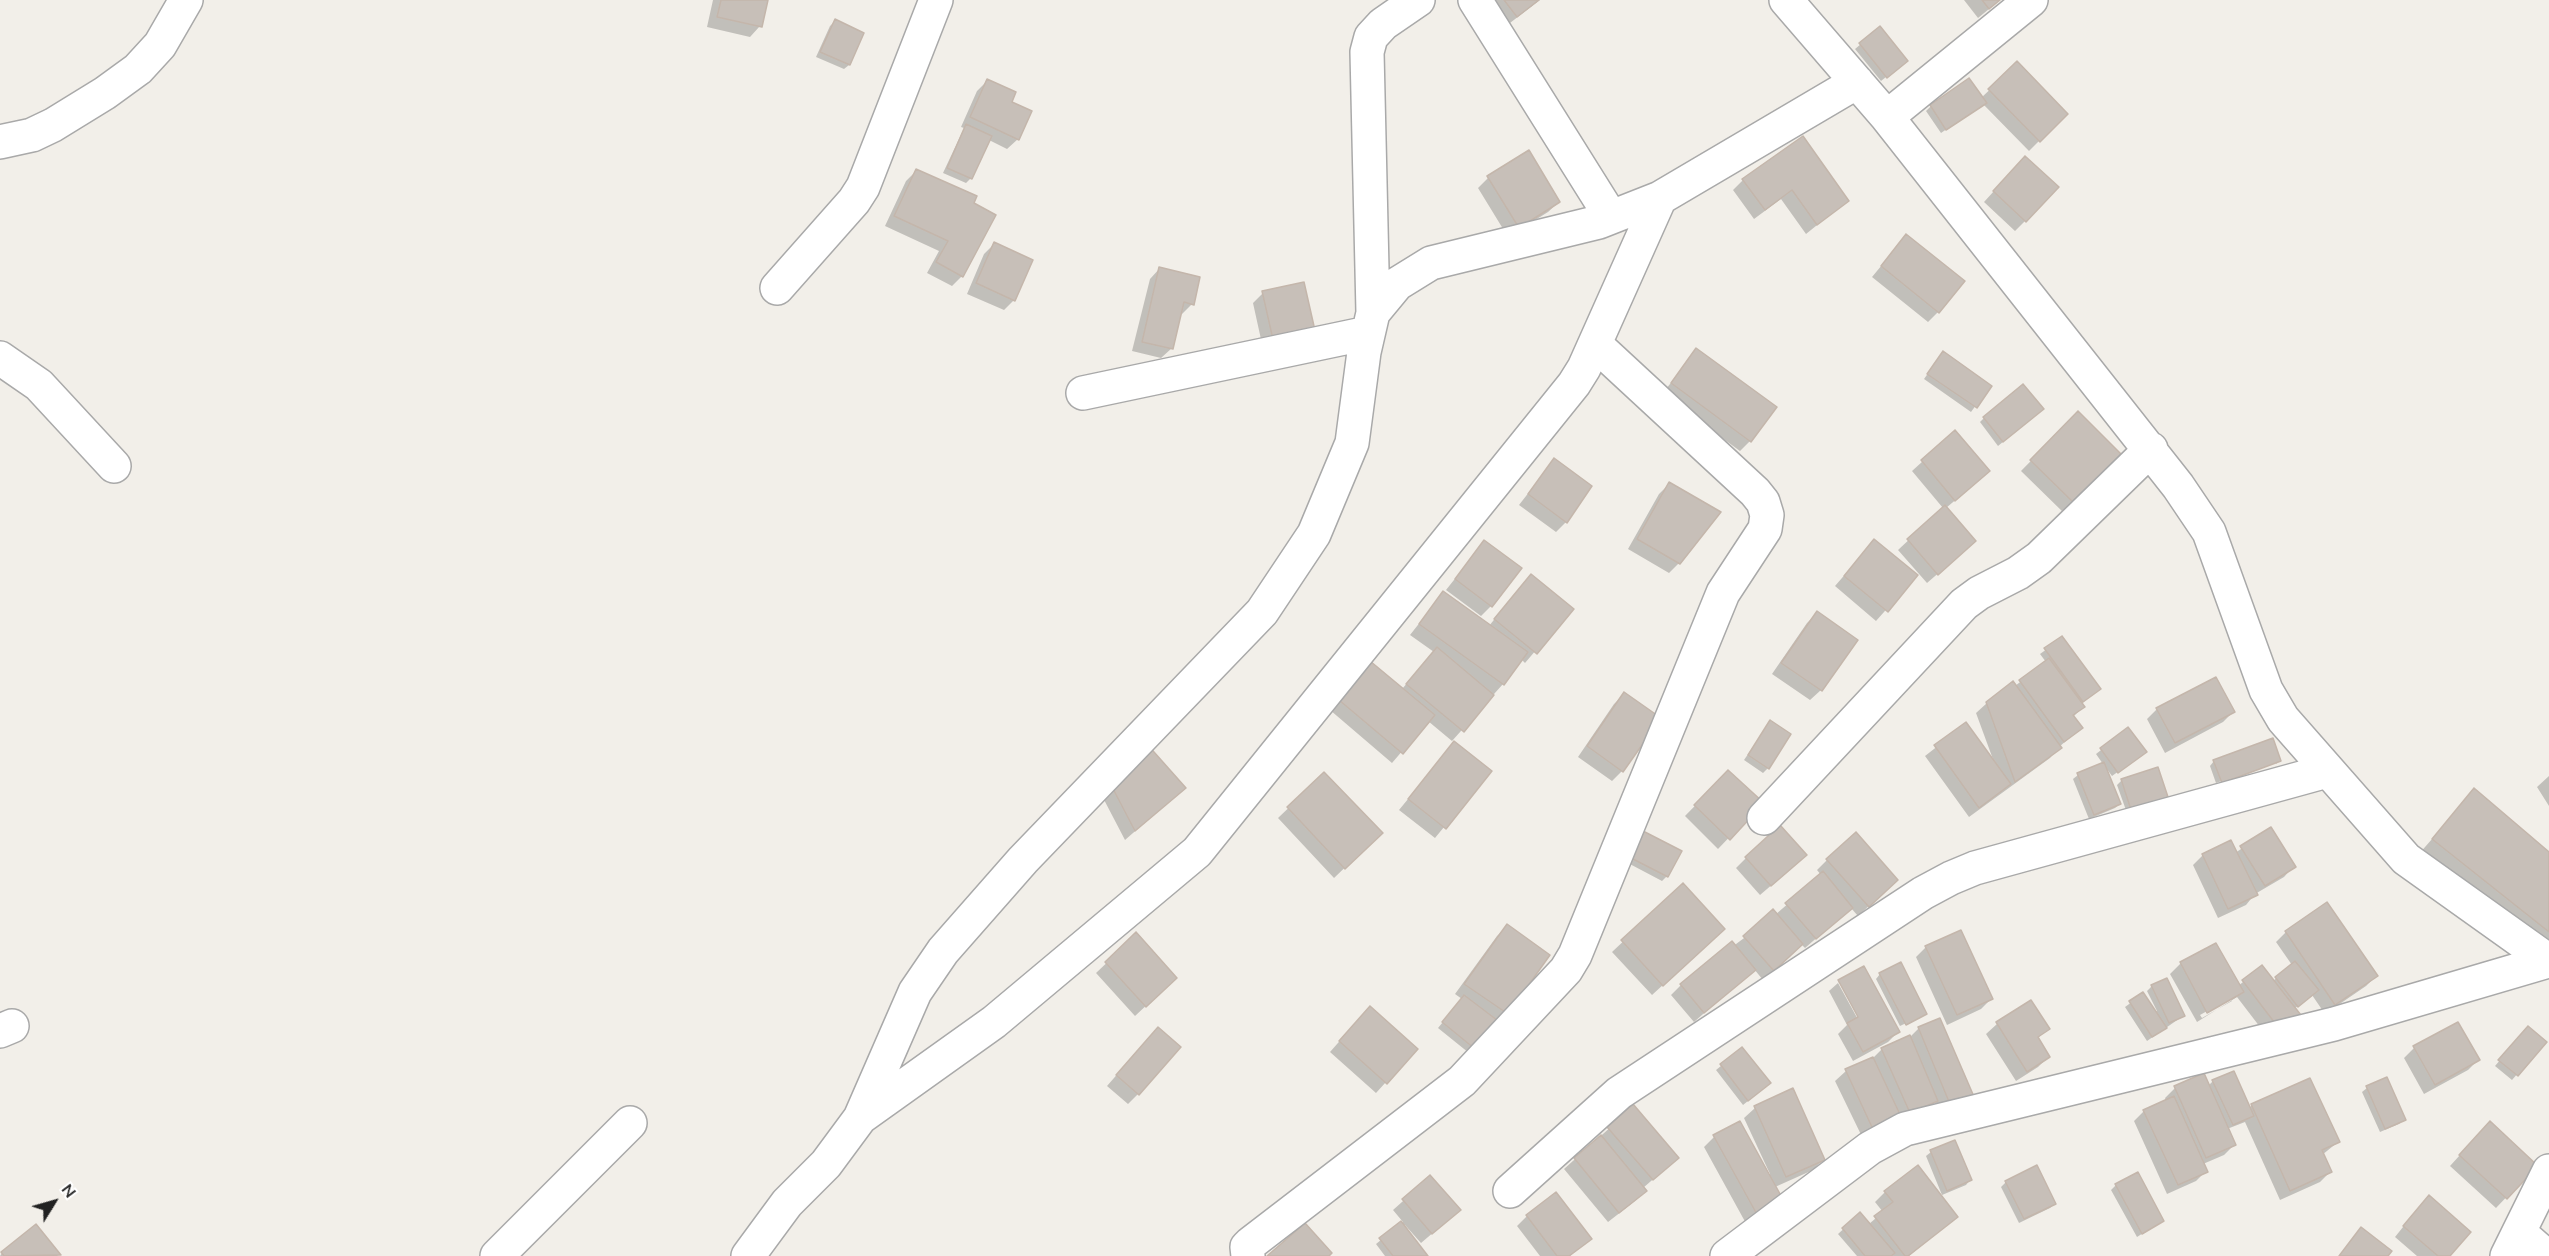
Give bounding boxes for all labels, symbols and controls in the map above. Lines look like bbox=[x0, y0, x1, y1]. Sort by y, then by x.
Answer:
north arrow bbox=[24, 1172, 84, 1232]
text: N bbox=[56, 1180, 81, 1203]

